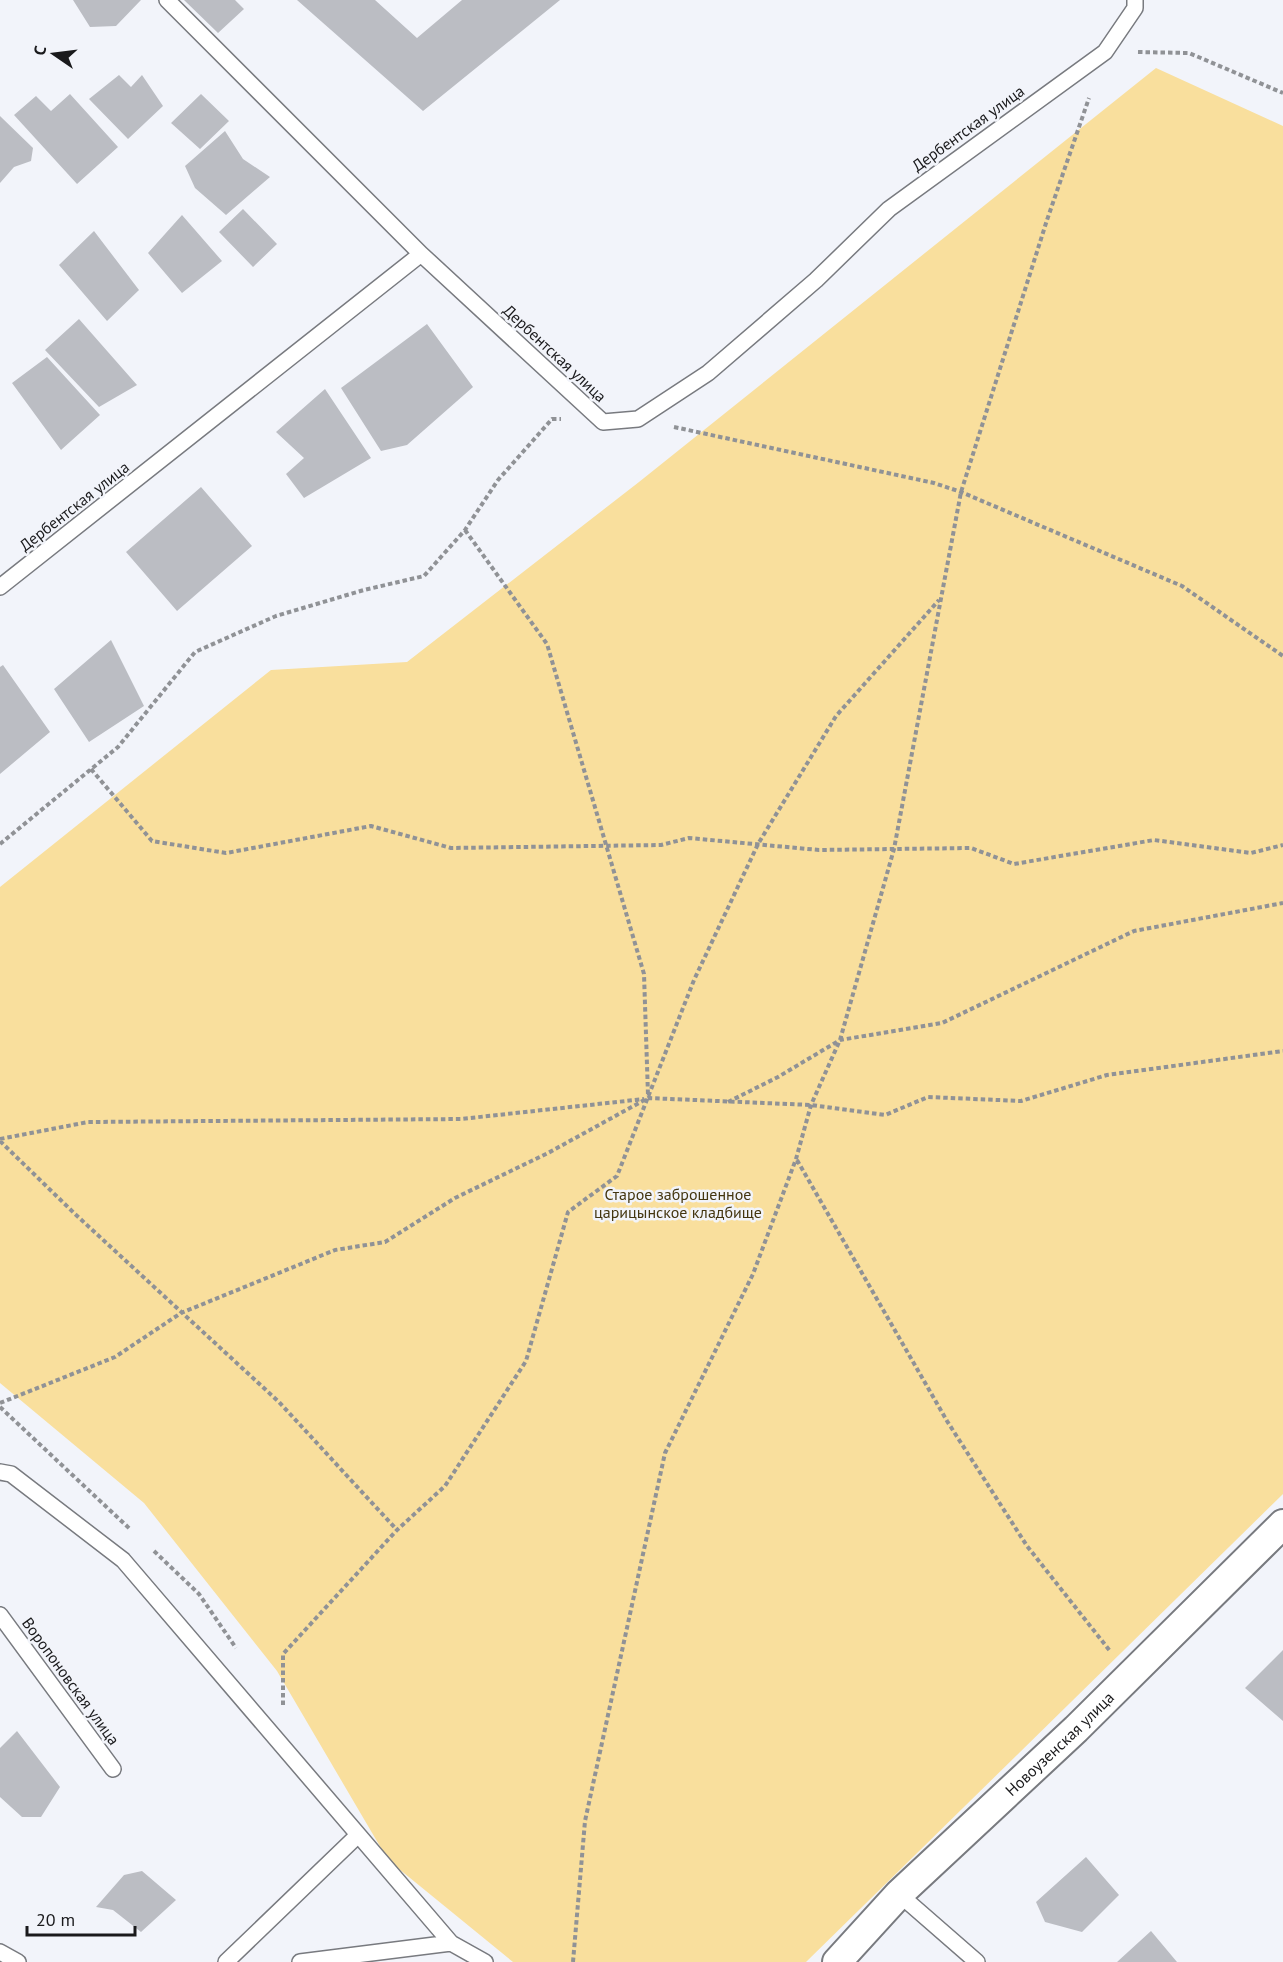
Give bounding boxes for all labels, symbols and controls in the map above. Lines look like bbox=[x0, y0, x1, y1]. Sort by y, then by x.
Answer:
north arrow bbox=[24, 24, 84, 84]
text: С bbox=[29, 44, 50, 57]
street label: Дербентская улица bbox=[908, 81, 1028, 175]
street label: Дербентская улица bbox=[499, 300, 611, 406]
street label: Дербентская улица bbox=[15, 457, 133, 555]
park label: Старое заброшенное царицынское кладбище bbox=[594, 1184, 762, 1222]
street label: Воропоновская улица bbox=[18, 1613, 124, 1749]
street label: Новоузенская улица bbox=[1001, 1687, 1118, 1800]
scale bar bbox=[27, 1899, 135, 1937]
text: 20 m bbox=[36, 1908, 75, 1931]

